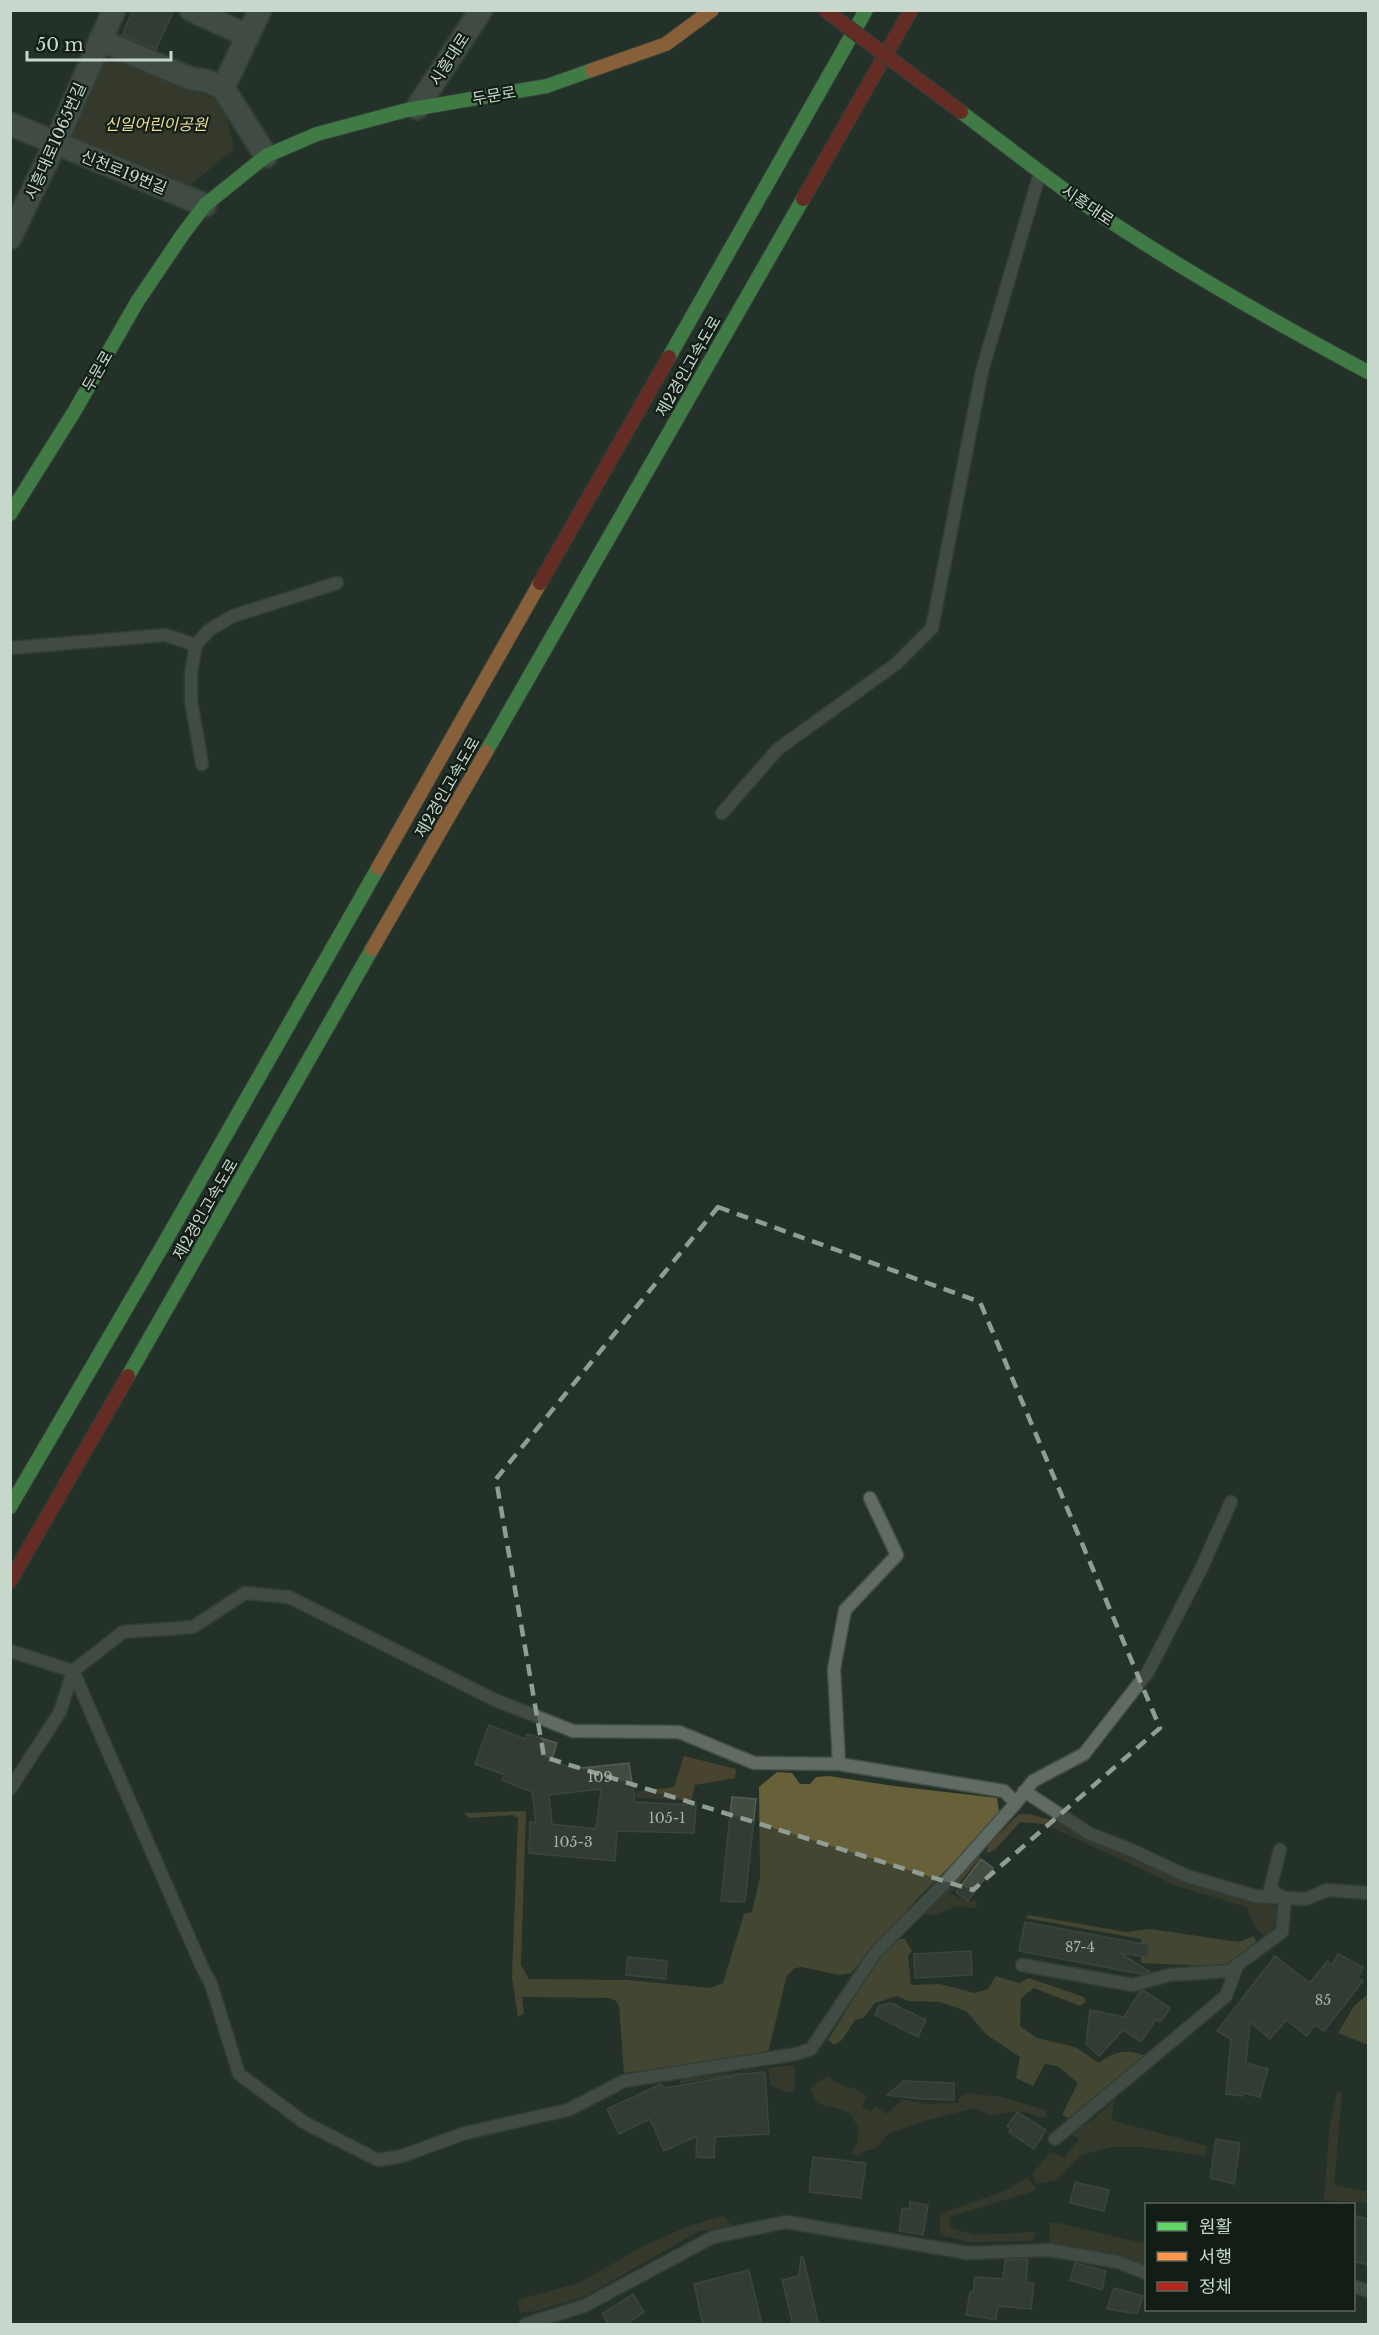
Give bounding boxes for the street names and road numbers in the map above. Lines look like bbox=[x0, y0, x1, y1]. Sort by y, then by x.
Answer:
street label: 시흥대로 bbox=[425, 29, 474, 89]
street label: 시흥대로1065번길 bbox=[20, 79, 90, 203]
street label: 두문로 bbox=[471, 81, 518, 109]
street label: 신천로19번길 bbox=[78, 146, 170, 198]
street label: 시흥대로 bbox=[1058, 180, 1118, 230]
street label: 제2경인고속도로 bbox=[651, 312, 725, 420]
street label: 두문로 bbox=[77, 347, 117, 395]
street label: 제2경인고속도로 bbox=[410, 733, 484, 841]
street label: 제2경인고속도로 bbox=[168, 1155, 242, 1263]

